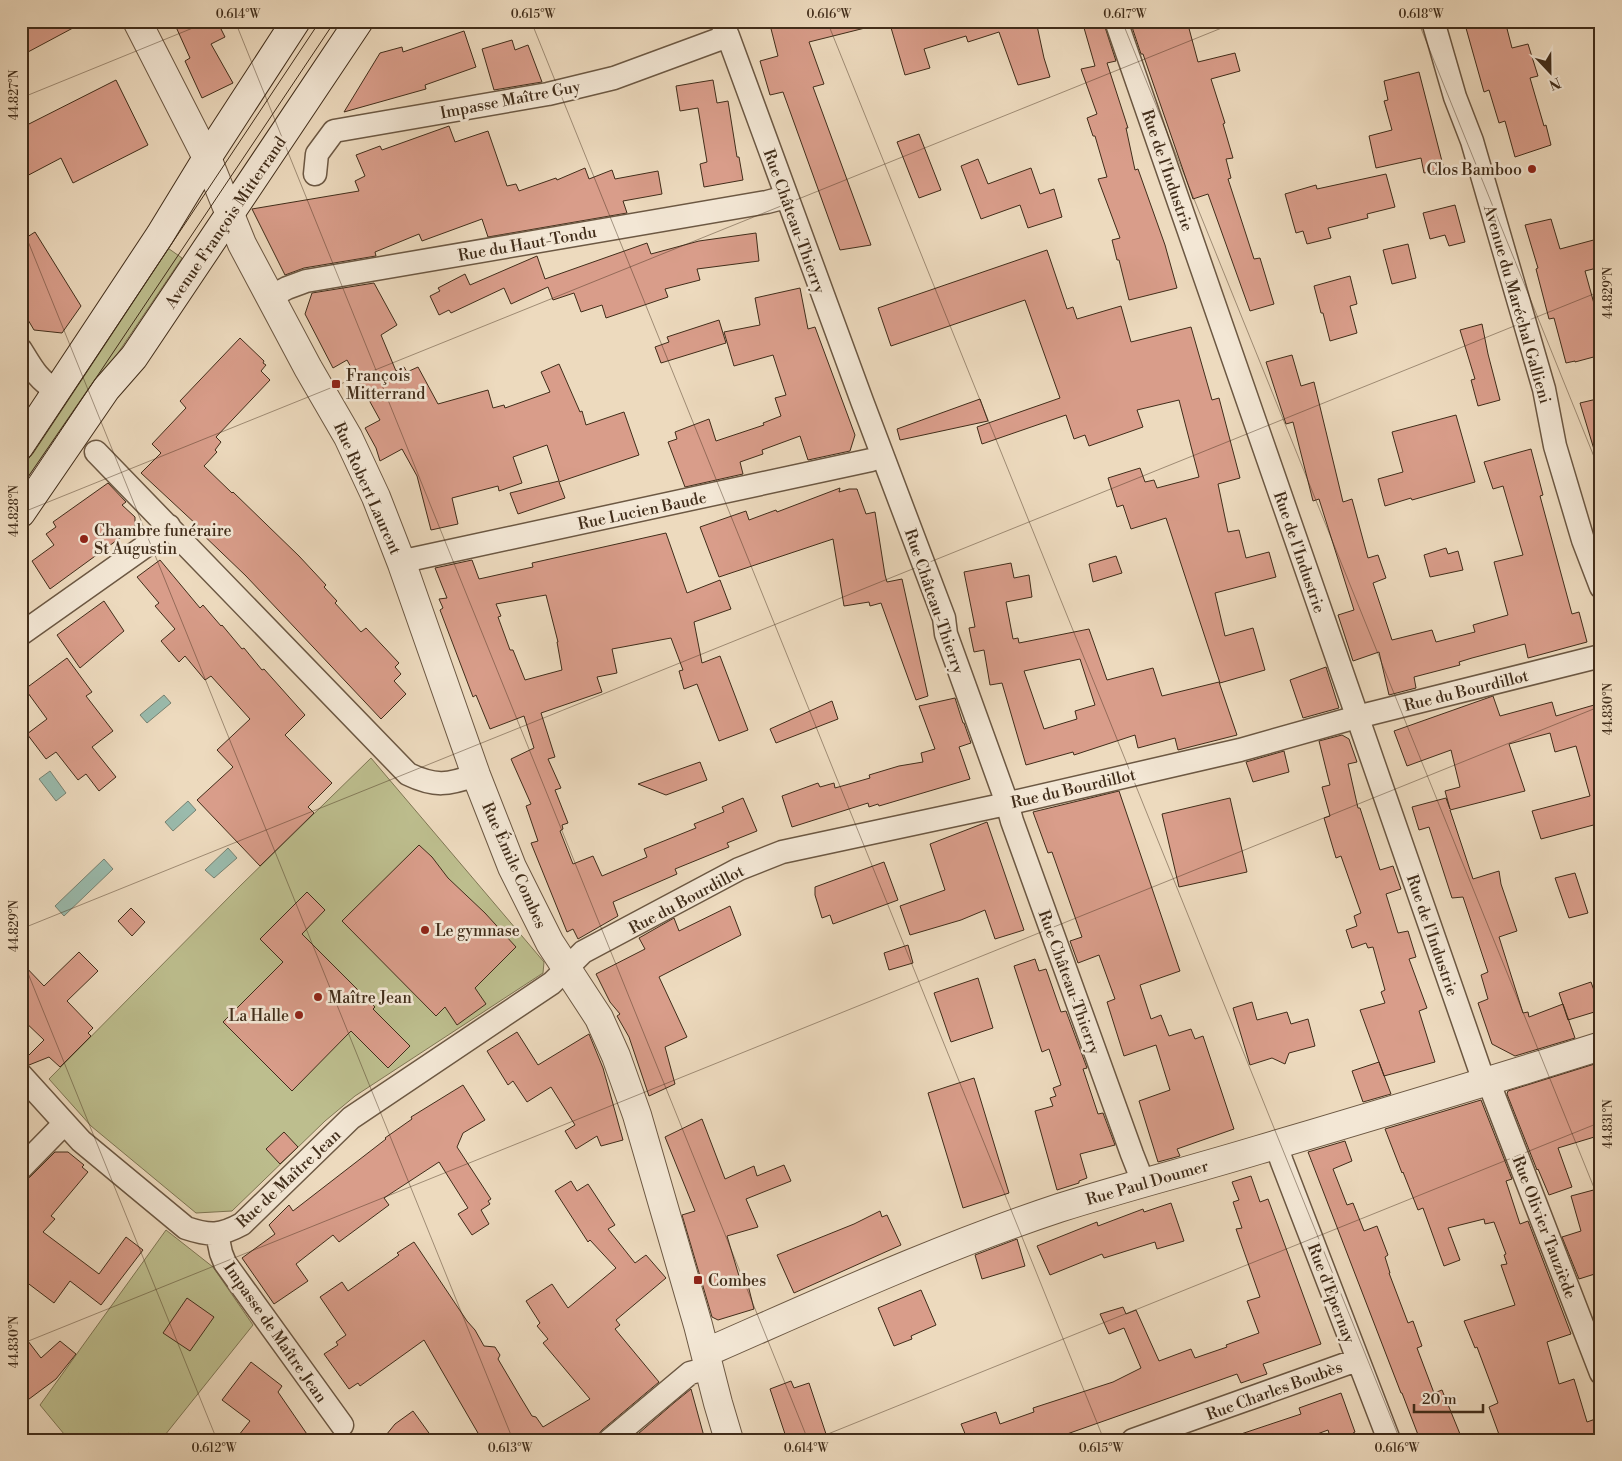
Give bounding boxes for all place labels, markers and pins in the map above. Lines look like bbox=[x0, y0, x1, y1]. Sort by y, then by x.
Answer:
place label: Clos Bamboo bbox=[1427, 160, 1522, 180]
marker: Clos Bamboo bbox=[1526, 163, 1538, 175]
place label: François Mitterrand bbox=[346, 366, 425, 404]
marker: François Mitterrand bbox=[330, 378, 342, 390]
place label: Chambre funéraire St Augustin bbox=[94, 521, 232, 559]
marker: Chambre funéraire St Augustin bbox=[78, 533, 90, 545]
place label: Le gymnase bbox=[435, 921, 520, 941]
marker: Le gymnase bbox=[419, 924, 431, 936]
place label: Maître Jean bbox=[328, 988, 412, 1008]
marker: Maître Jean bbox=[312, 991, 324, 1003]
place label: La Halle bbox=[229, 1006, 289, 1026]
marker: La Halle bbox=[293, 1009, 305, 1021]
place label: Combes bbox=[708, 1271, 766, 1291]
marker: Combes bbox=[692, 1274, 704, 1286]

